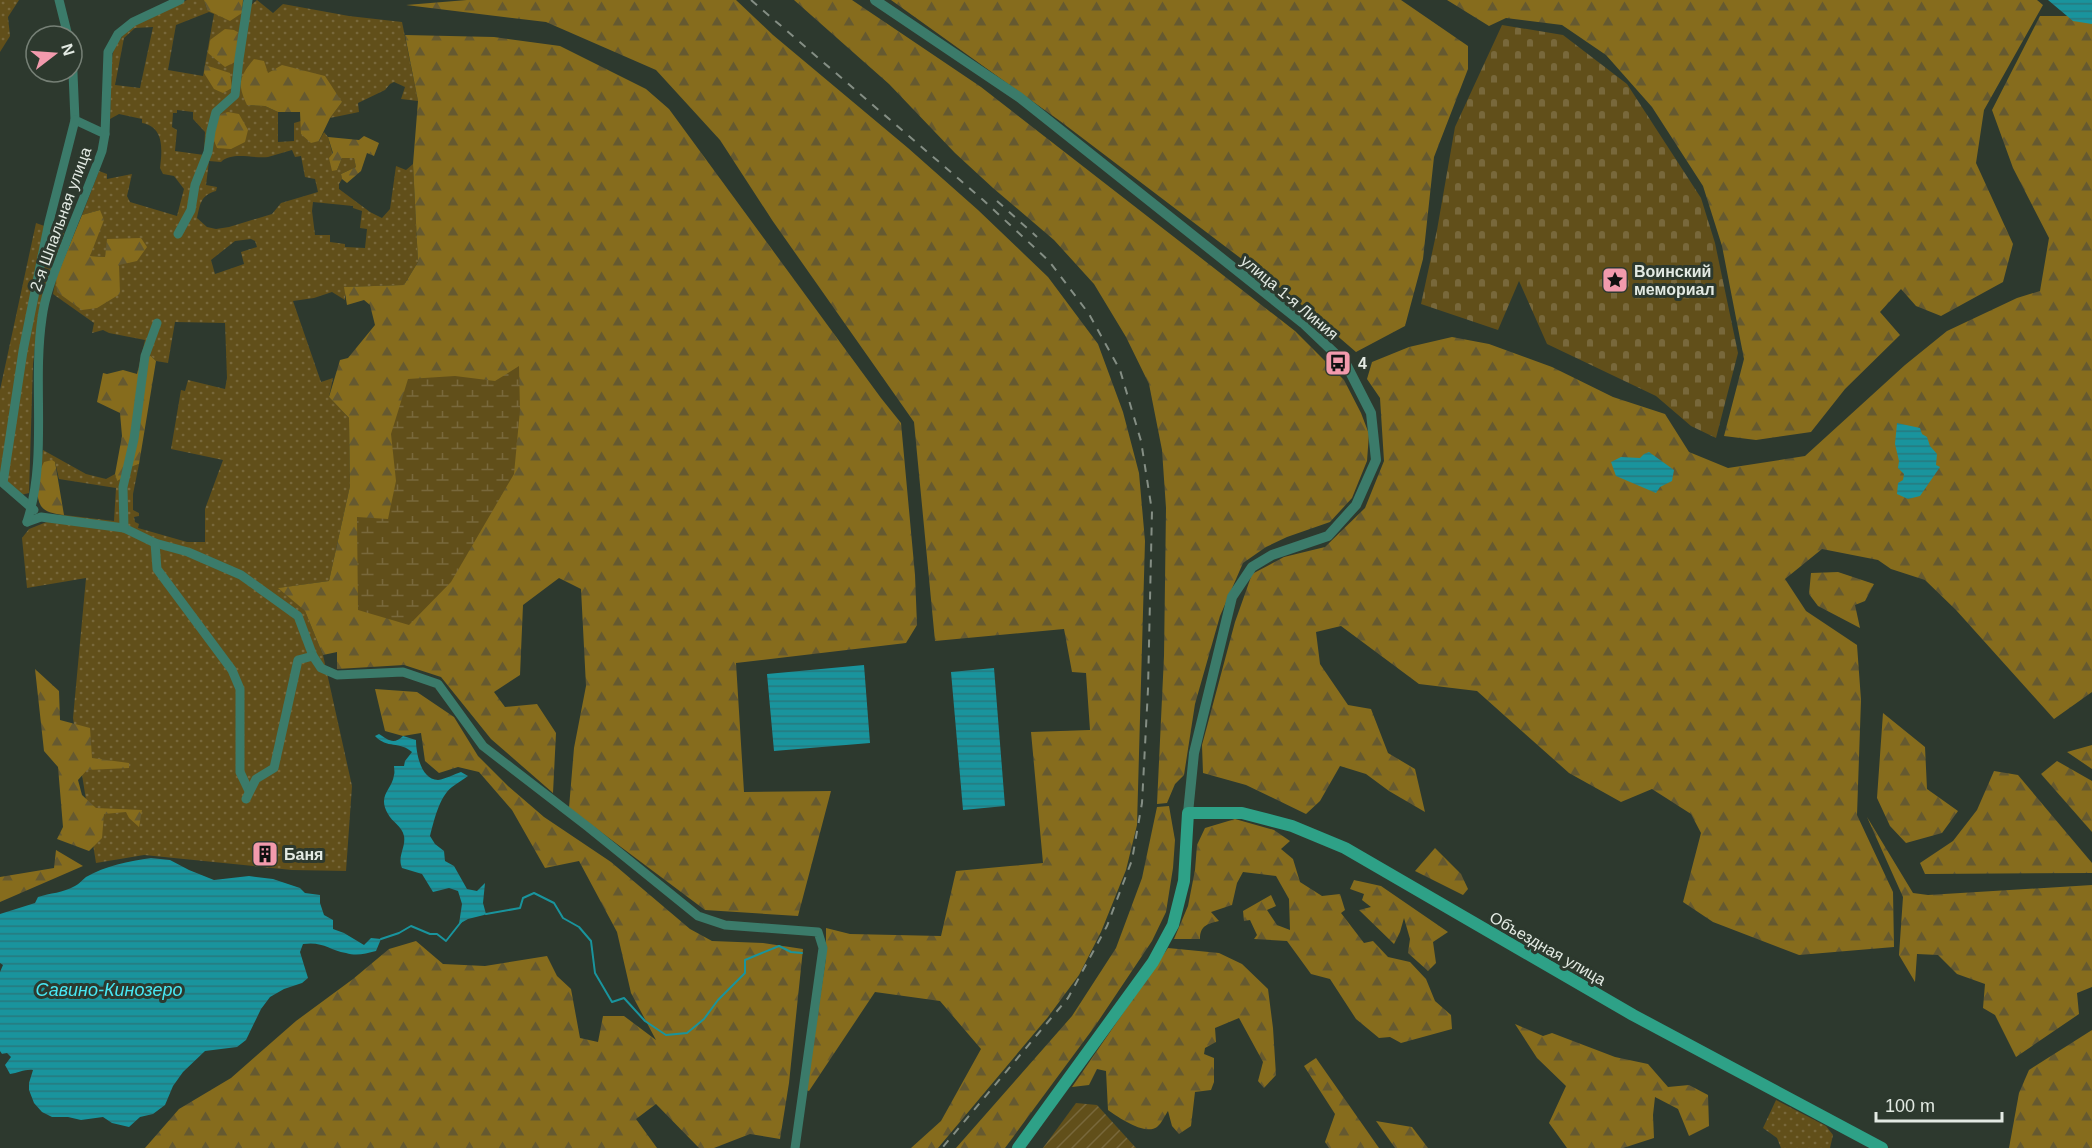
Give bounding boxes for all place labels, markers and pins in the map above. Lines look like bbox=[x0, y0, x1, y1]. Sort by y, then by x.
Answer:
place label: Воинский мемориал bbox=[1634, 263, 1715, 298]
place icon: Воинский мемориал bbox=[1600, 265, 1630, 295]
bus stop icon: 4 bbox=[1323, 348, 1353, 378]
place label: 4 bbox=[1358, 355, 1367, 372]
building icon: Баня bbox=[250, 839, 280, 869]
place label: Баня bbox=[284, 846, 323, 863]

